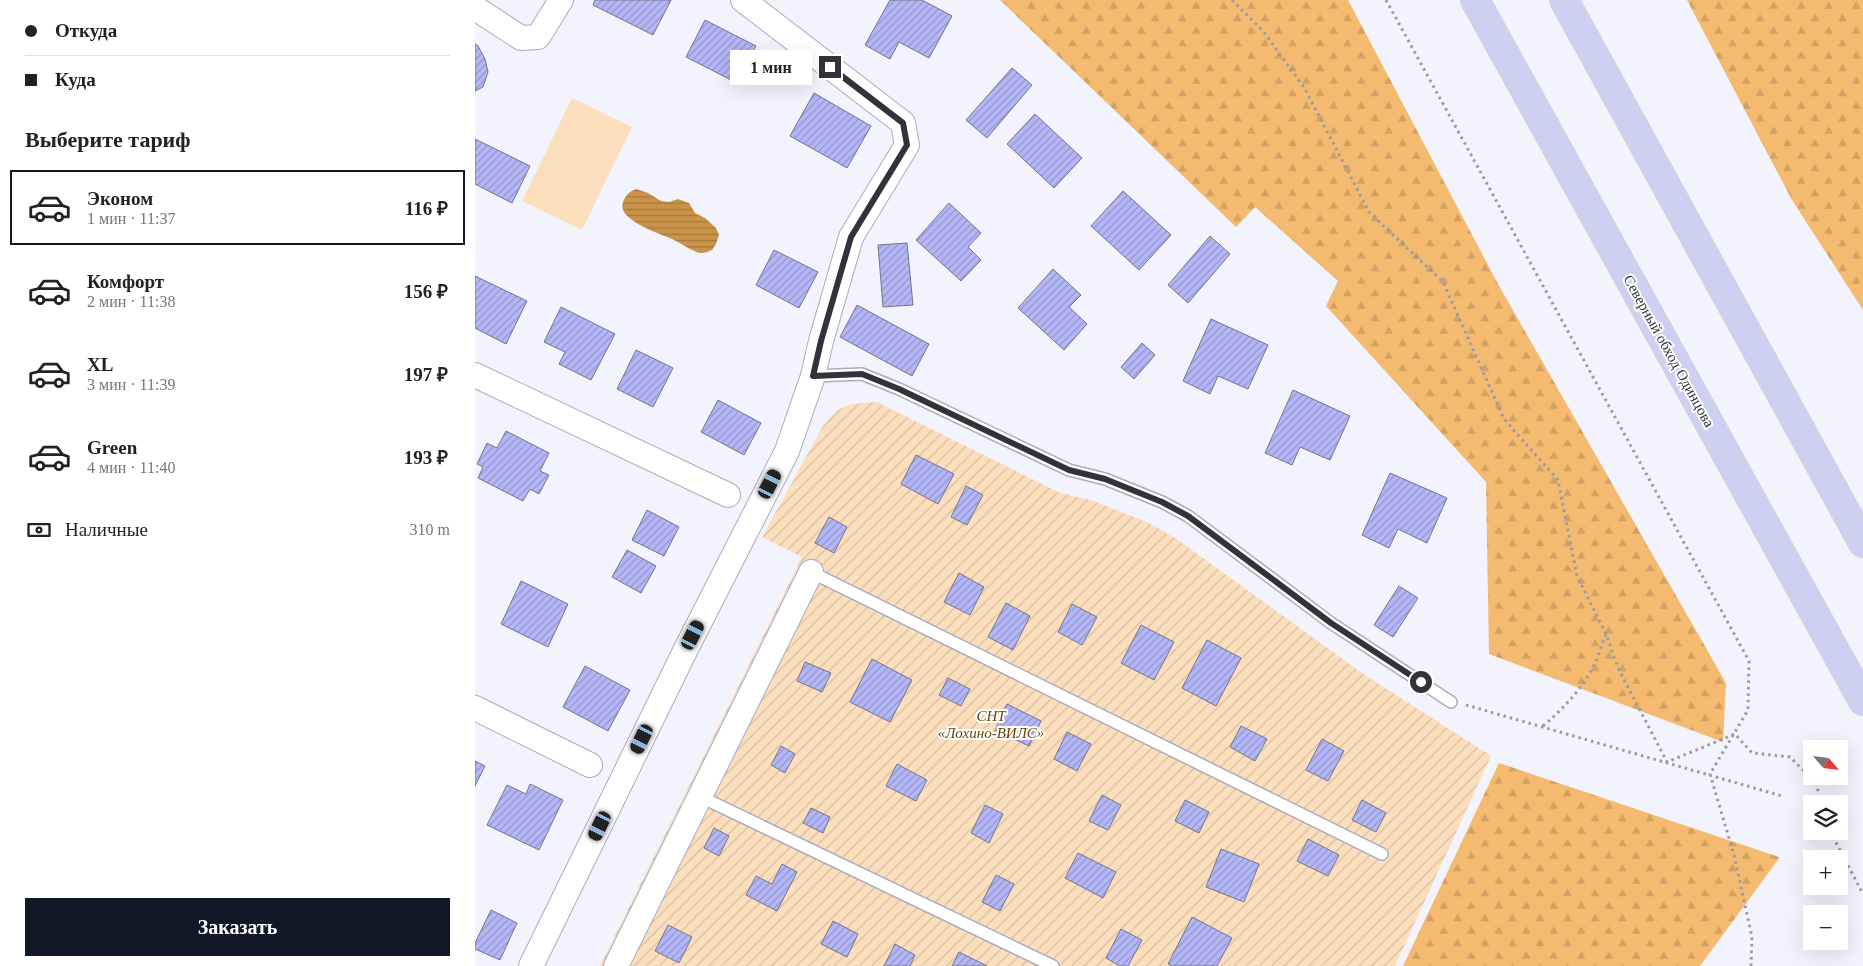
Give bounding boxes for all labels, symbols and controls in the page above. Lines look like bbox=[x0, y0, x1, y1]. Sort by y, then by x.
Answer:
text: Откуда bbox=[55, 20, 117, 41]
callout: 1 мин bbox=[730, 50, 813, 84]
route end bbox=[819, 56, 841, 78]
text: 1 мин bbox=[750, 59, 792, 76]
text: Куда bbox=[55, 69, 96, 90]
text: Выберите тариф bbox=[25, 127, 191, 152]
icon: car bbox=[27, 185, 72, 230]
text: Эконом bbox=[87, 188, 153, 209]
text: 116 ₽ bbox=[405, 198, 448, 219]
text: 1 мин · 11:37 bbox=[87, 210, 175, 227]
icon: car bbox=[27, 268, 72, 313]
text: Комфорт bbox=[87, 271, 164, 292]
street label: Северный обход Одинцова bbox=[1620, 272, 1718, 430]
text: 156 ₽ bbox=[404, 281, 448, 302]
text: 2 мин · 11:38 bbox=[87, 293, 175, 310]
icon: car bbox=[27, 351, 72, 396]
text: XL bbox=[87, 354, 113, 375]
text: 197 ₽ bbox=[404, 364, 448, 385]
text: 3 мин · 11:39 bbox=[87, 376, 175, 393]
icon: car bbox=[27, 434, 72, 479]
text: Green bbox=[87, 437, 137, 458]
text: 193 ₽ bbox=[404, 447, 448, 468]
text: 4 мин · 11:40 bbox=[87, 459, 175, 476]
car bbox=[756, 467, 783, 501]
icon: cash bbox=[25, 516, 53, 544]
text: Наличные bbox=[65, 519, 148, 540]
text: 310 m bbox=[410, 521, 450, 538]
car bbox=[679, 618, 706, 652]
route start bbox=[1410, 671, 1432, 693]
park label: СНТ «Лохино-ВИЛС» bbox=[938, 708, 1044, 741]
car bbox=[628, 722, 655, 756]
north arrow bbox=[1803, 740, 1847, 785]
map controls bbox=[1803, 740, 1848, 950]
button: layers bbox=[1803, 795, 1848, 840]
car bbox=[586, 809, 613, 843]
button: + bbox=[1803, 850, 1848, 895]
button: Заказать bbox=[25, 898, 450, 956]
button: − bbox=[1803, 905, 1848, 950]

